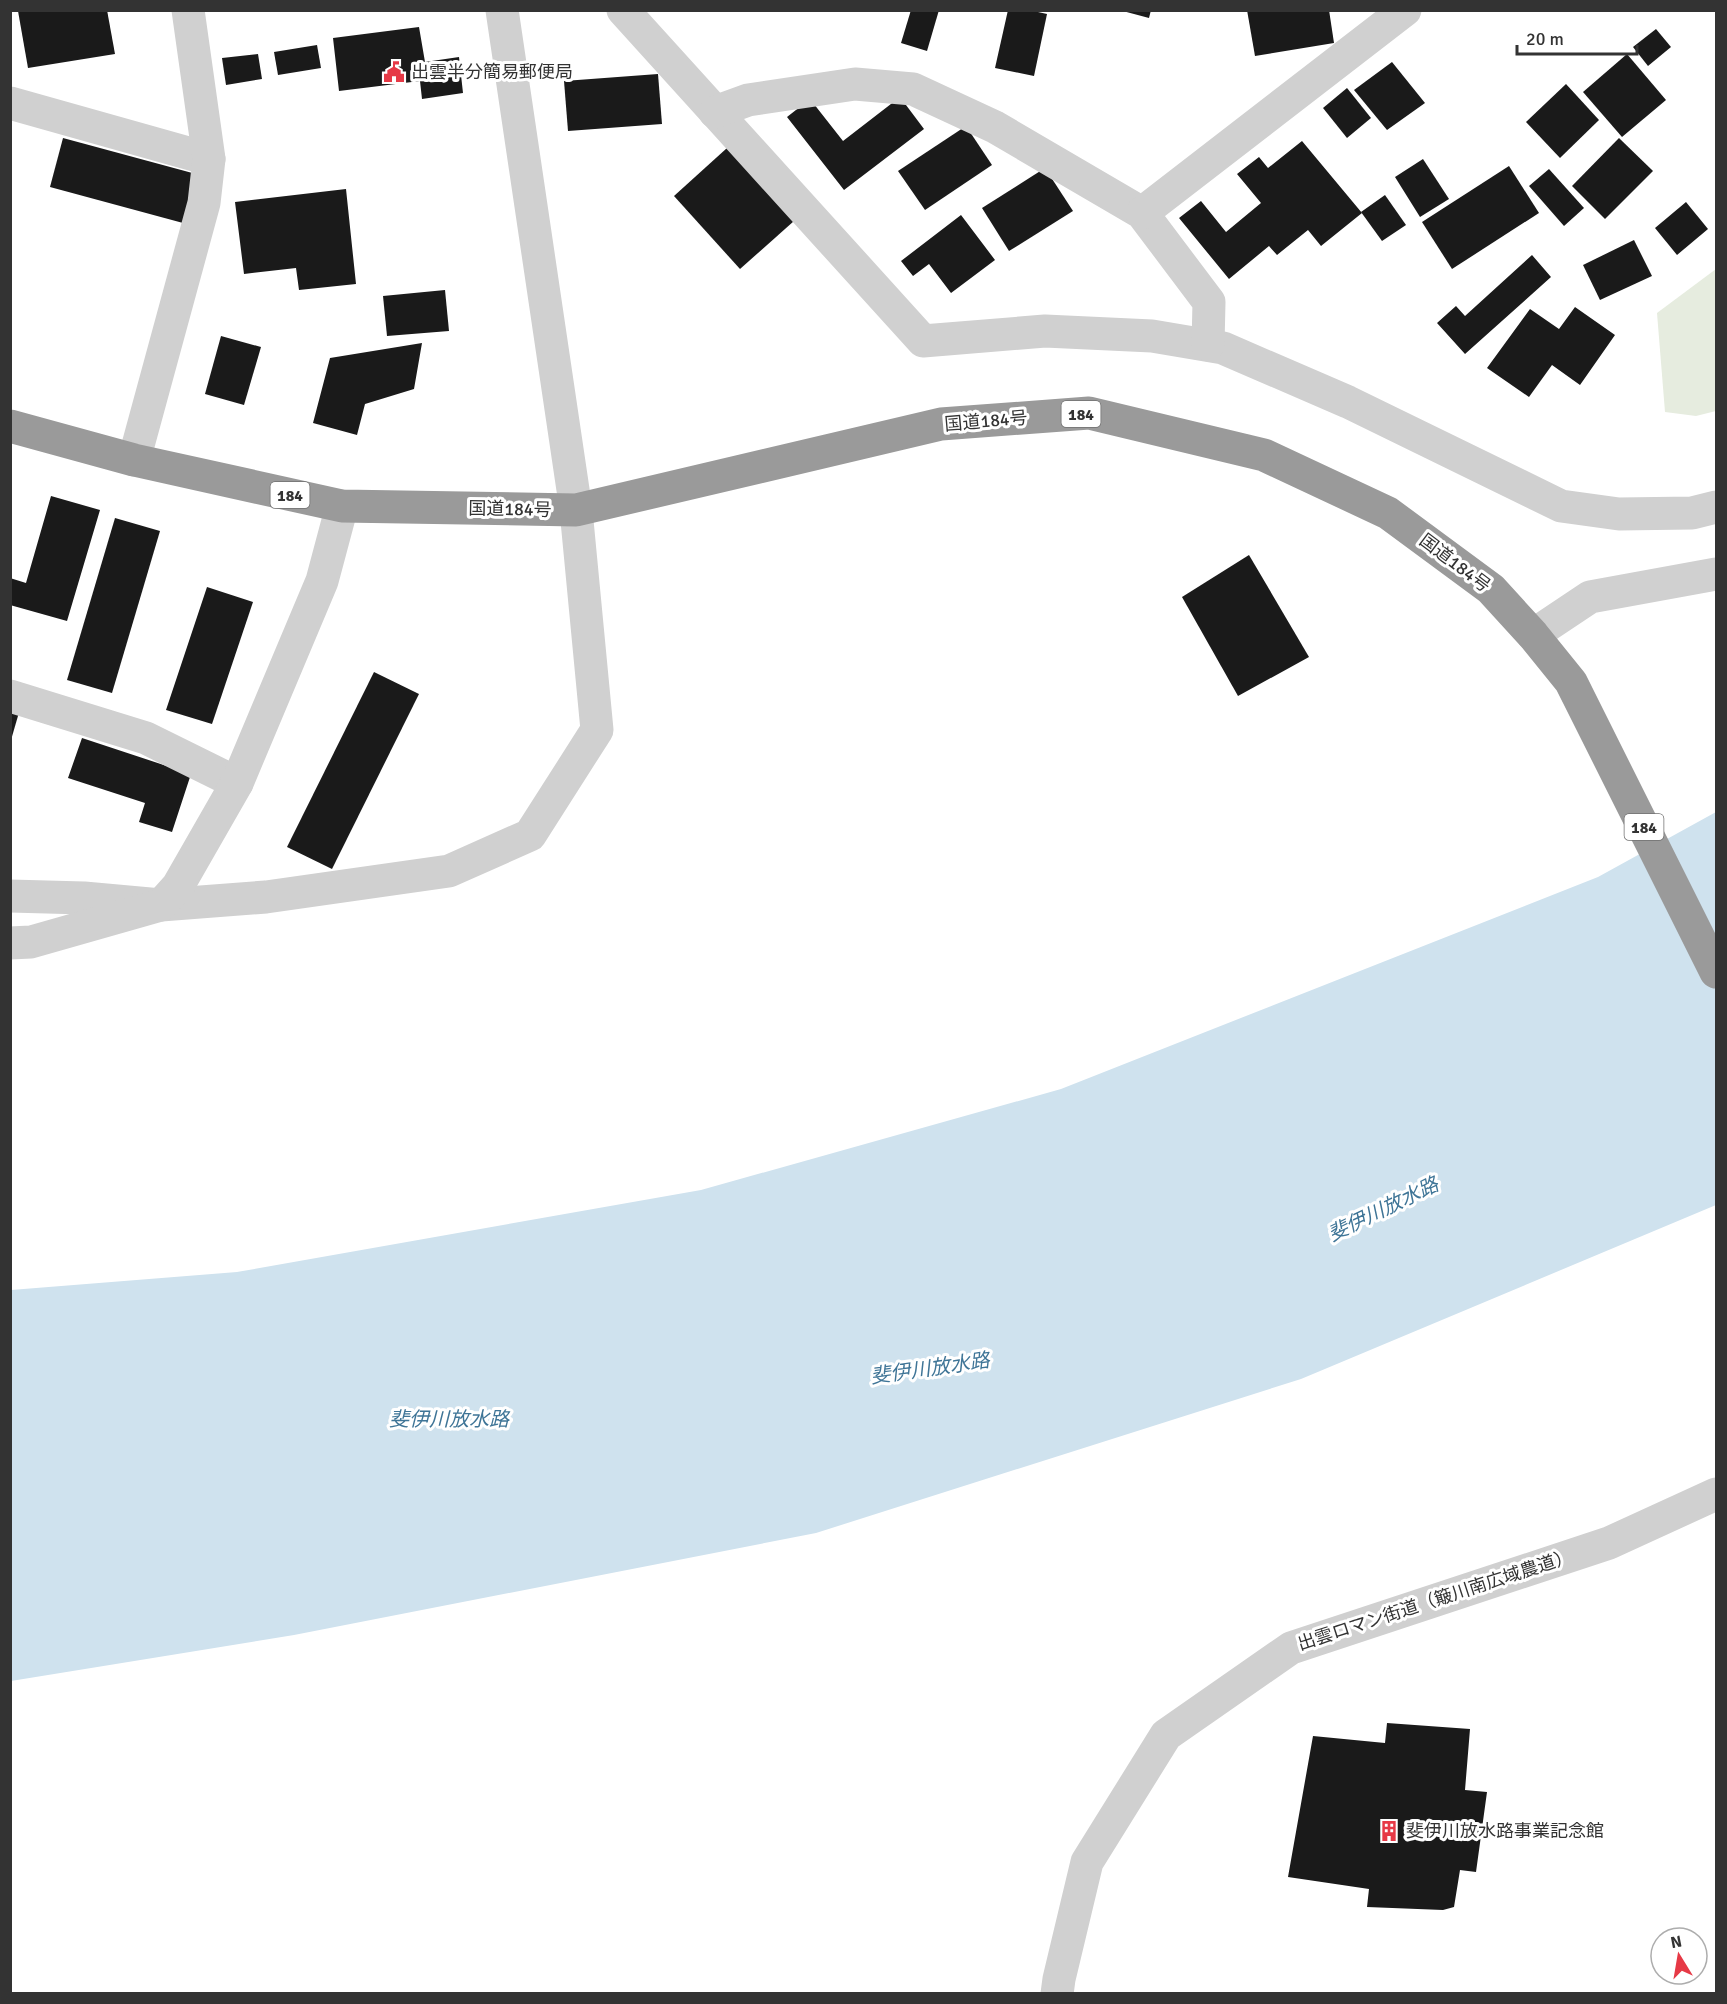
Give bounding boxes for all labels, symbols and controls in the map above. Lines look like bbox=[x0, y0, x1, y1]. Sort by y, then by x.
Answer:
scale bar bbox=[1517, 18, 1637, 56]
text: 20 m bbox=[1526, 28, 1564, 50]
public building icon: 出雲半分簡易郵便局 bbox=[382, 60, 406, 84]
place label: 出雲半分簡易郵便局 bbox=[411, 61, 573, 83]
road number: 184 bbox=[1062, 401, 1100, 427]
street label: 国道184号 bbox=[944, 406, 1028, 436]
road number: 184 bbox=[270, 482, 310, 508]
street label: 国道184号 bbox=[468, 497, 552, 521]
street label: 国道184号 bbox=[1415, 529, 1495, 597]
road number: 184 bbox=[1624, 814, 1664, 840]
water label: 斐伊川放水路 bbox=[1324, 1171, 1444, 1247]
water label: 斐伊川放水路 bbox=[869, 1347, 993, 1389]
water label: 斐伊川放水路 bbox=[389, 1407, 511, 1432]
street label: 出雲ロマン街道（簸川南広域農道） bbox=[1295, 1545, 1575, 1655]
building icon: 斐伊川放水路事業記念館 bbox=[1377, 1819, 1401, 1843]
place label: 斐伊川放水路事業記念館 bbox=[1406, 1820, 1604, 1842]
north arrow bbox=[1649, 1926, 1709, 1986]
text: N bbox=[1669, 1931, 1684, 1953]

